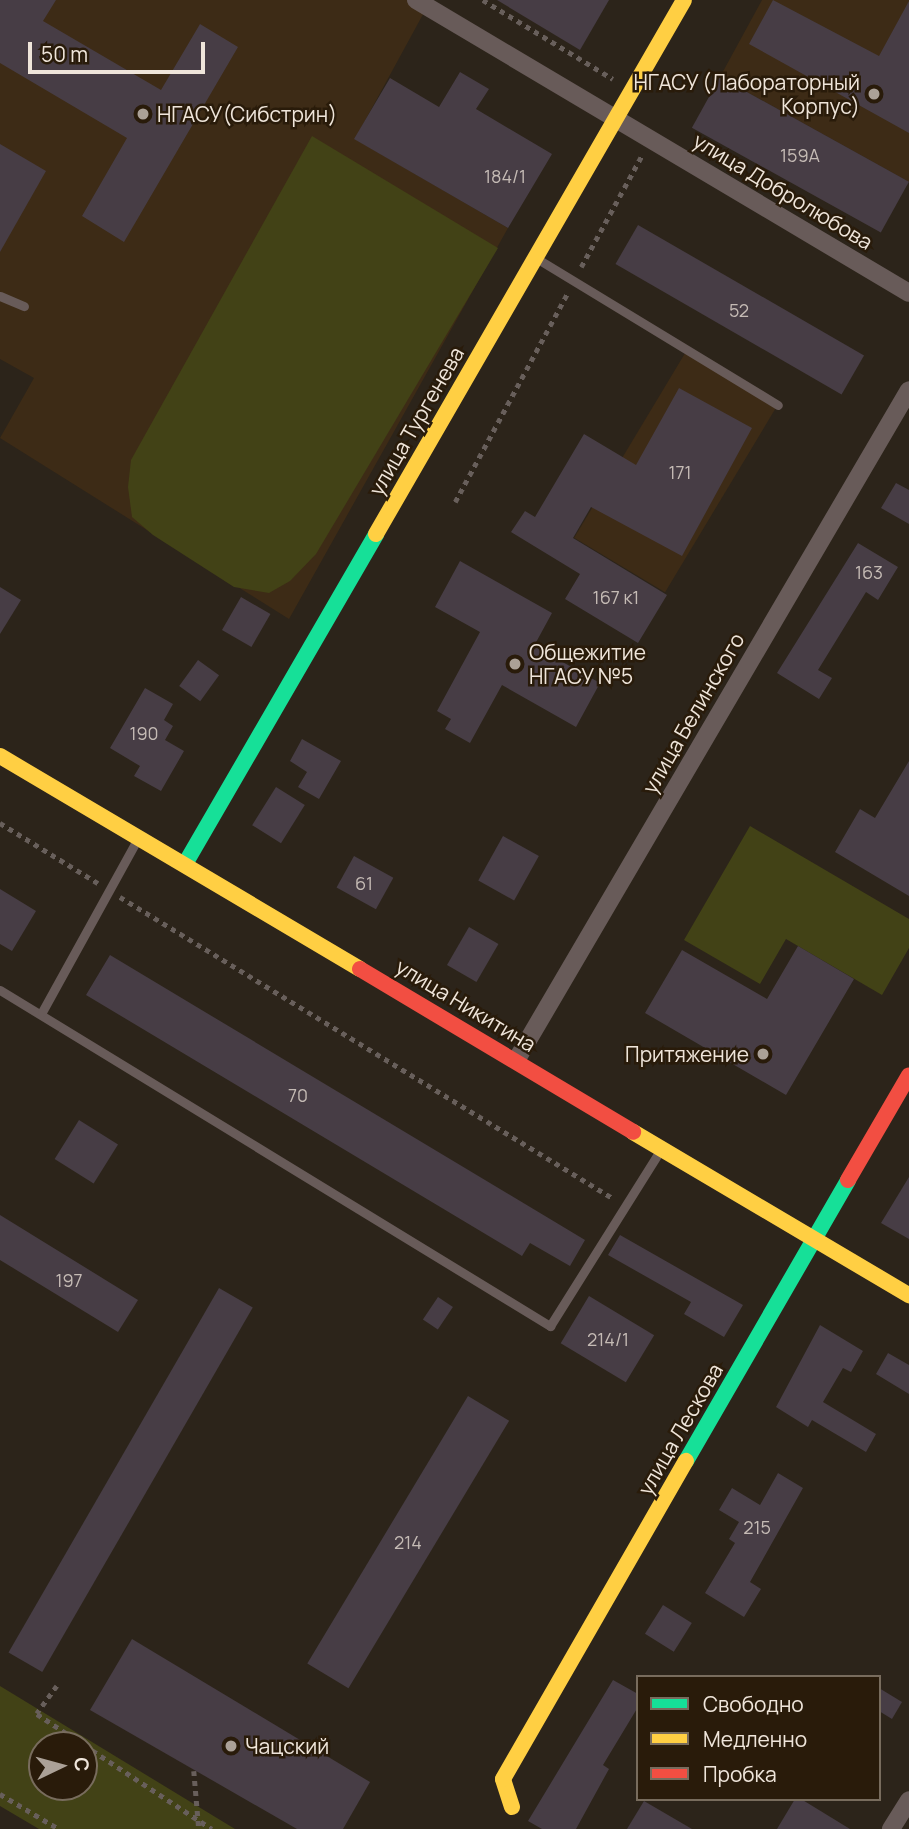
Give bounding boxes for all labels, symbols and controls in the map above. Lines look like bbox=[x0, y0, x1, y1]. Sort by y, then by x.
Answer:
scale bar bbox=[32, 28, 208, 72]
text: 50 m bbox=[41, 40, 88, 68]
place label: НГАСУ (Лабораторный Корпус) bbox=[633, 69, 860, 119]
marker: НГАСУ (Лабораторный Корпус) bbox=[866, 86, 882, 102]
place label: НГАСУ(Сибстрин) bbox=[157, 101, 337, 127]
marker: НГАСУ(Сибстрин) bbox=[135, 106, 151, 122]
street label: улица Добролюбова bbox=[689, 127, 877, 255]
house number: 159А bbox=[780, 144, 820, 166]
house number: 184/1 bbox=[484, 165, 526, 187]
house number: 52 bbox=[729, 299, 749, 321]
street label: улица Тургенева bbox=[363, 342, 469, 500]
house number: 171 bbox=[668, 461, 692, 483]
house number: 163 bbox=[855, 561, 883, 583]
house number: 167 к1 bbox=[593, 586, 639, 608]
street label: улица Белинского bbox=[637, 628, 749, 798]
place label: Общежитие НГАСУ №5 bbox=[529, 639, 646, 689]
marker: Общежитие НГАСУ №5 bbox=[507, 656, 523, 672]
house number: 190 bbox=[129, 722, 159, 744]
house number: 61 bbox=[355, 872, 373, 894]
street label: улица Никитина bbox=[391, 953, 541, 1057]
place label: Притяжение bbox=[625, 1041, 749, 1067]
marker: Притяжение bbox=[755, 1046, 771, 1062]
house number: 70 bbox=[288, 1084, 308, 1106]
house number: 197 bbox=[56, 1269, 82, 1291]
house number: 214/1 bbox=[587, 1328, 629, 1350]
street label: улица Лескова bbox=[632, 1359, 728, 1499]
house number: 215 bbox=[743, 1516, 771, 1538]
house number: 214 bbox=[394, 1531, 422, 1553]
legend bbox=[636, 1675, 881, 1801]
text: Свободно bbox=[703, 1690, 804, 1718]
text: Медленно bbox=[703, 1725, 807, 1753]
north arrow bbox=[28, 1731, 98, 1801]
place label: Чацский bbox=[245, 1733, 329, 1759]
marker: Чацский bbox=[223, 1738, 239, 1754]
text: С bbox=[68, 1756, 95, 1772]
text: Пробка bbox=[703, 1760, 777, 1788]

